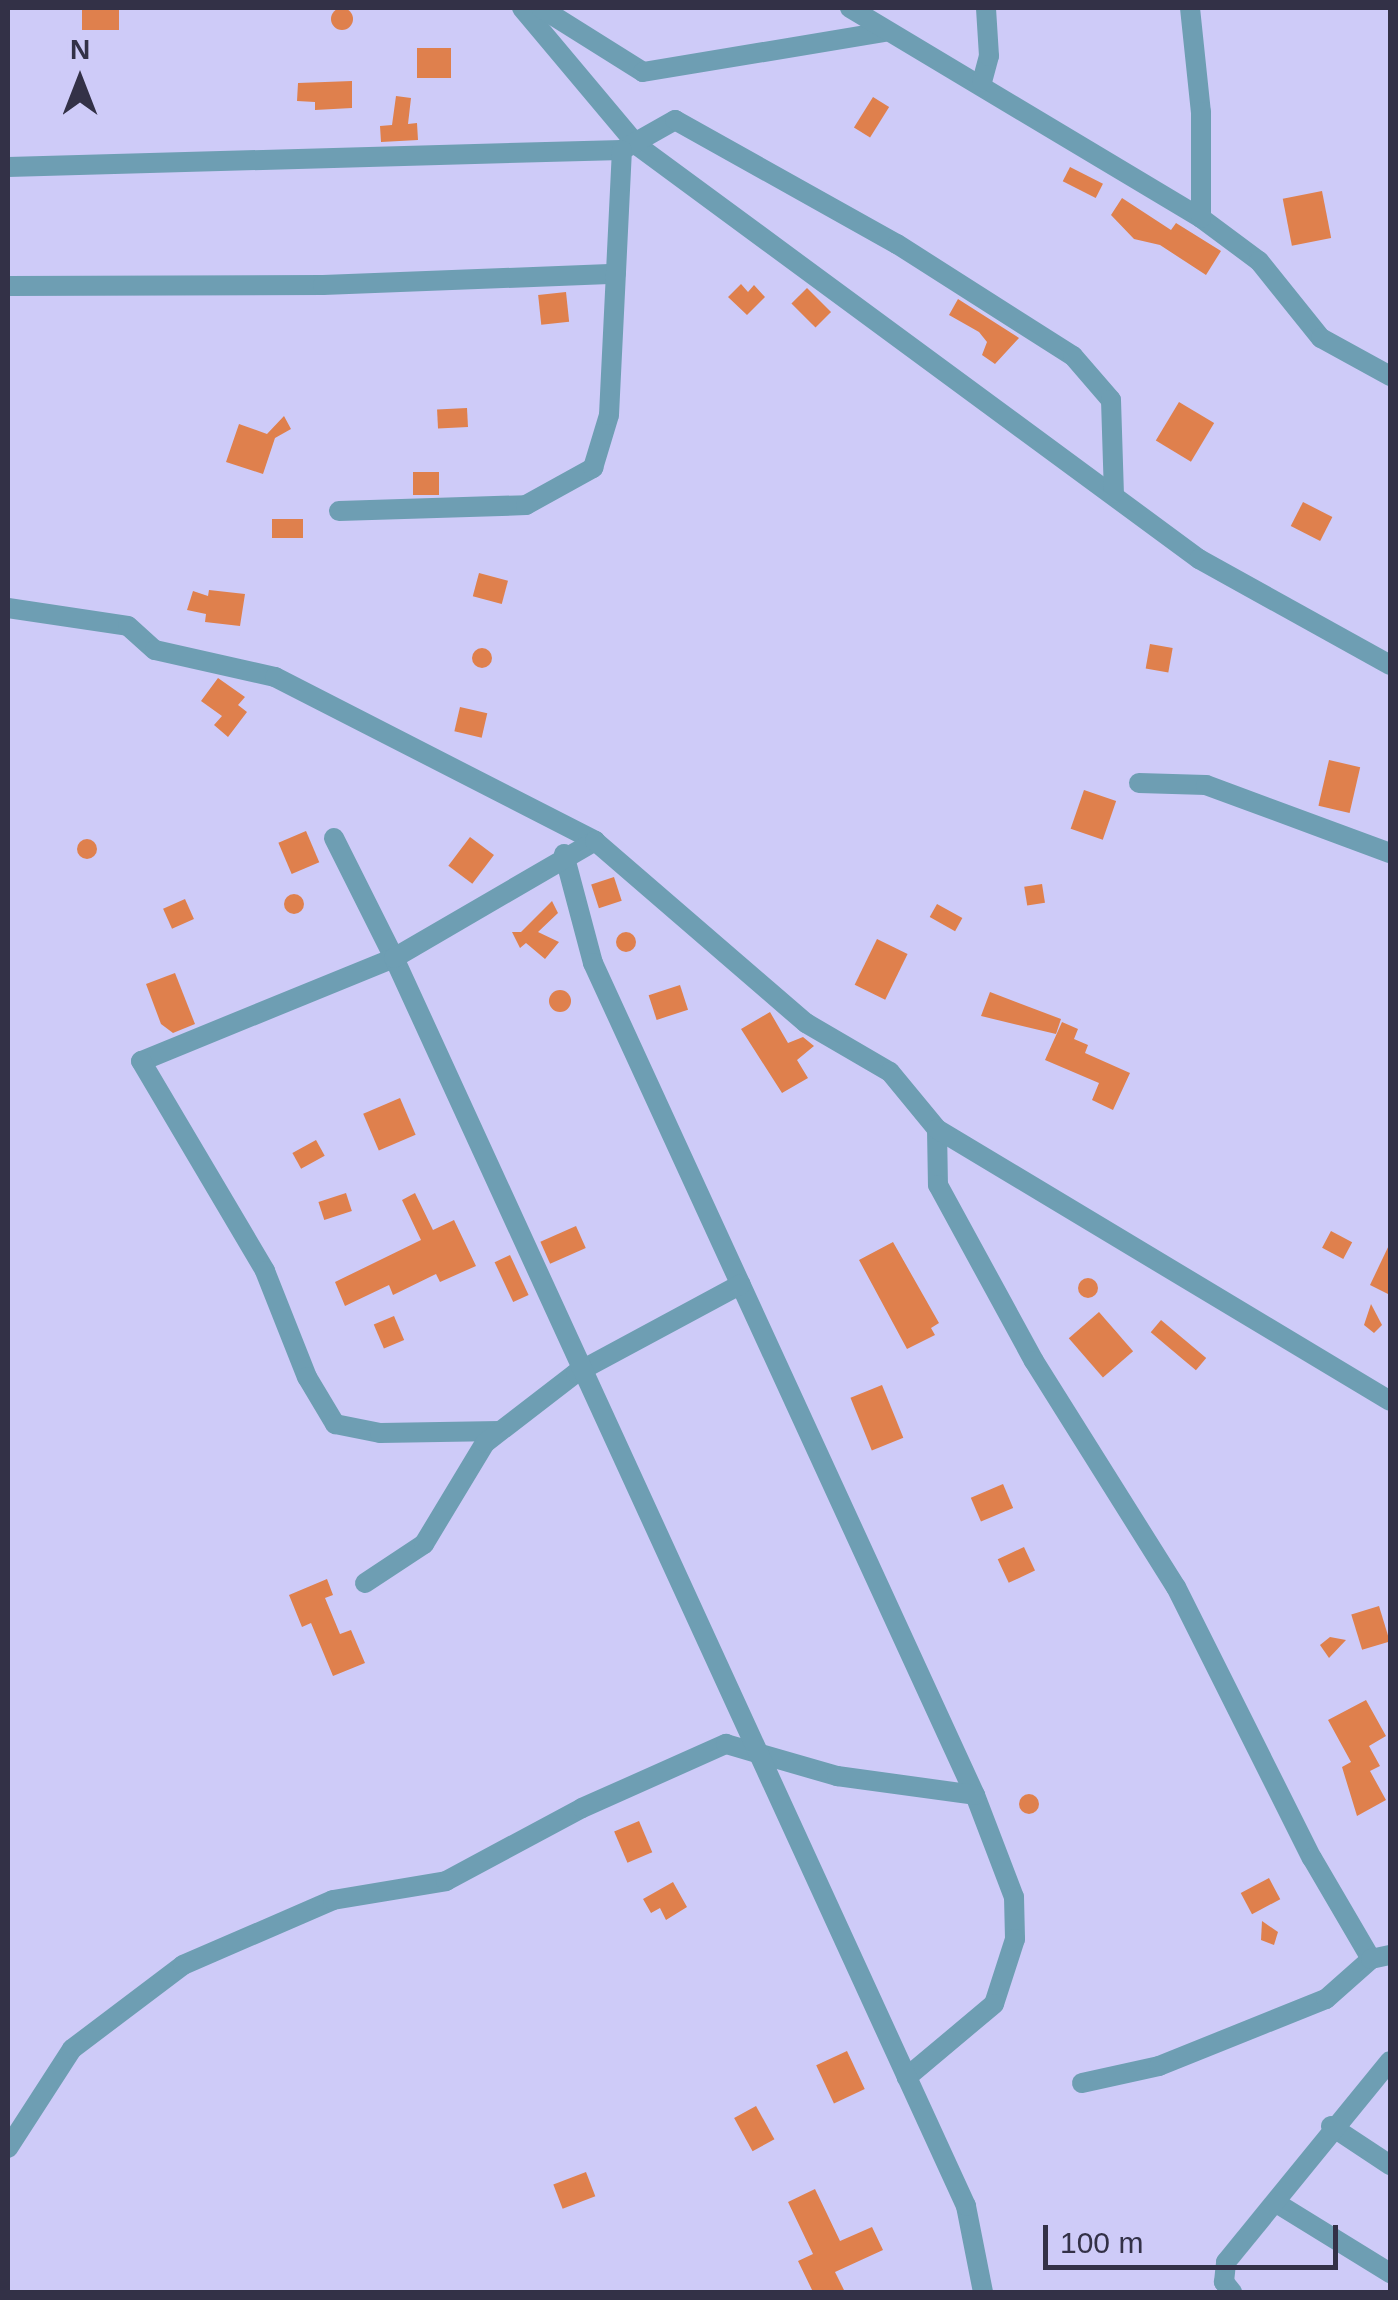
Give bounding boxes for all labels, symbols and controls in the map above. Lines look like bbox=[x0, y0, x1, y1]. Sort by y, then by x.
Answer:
north arrow bbox=[30, 30, 130, 130]
text: N bbox=[70, 34, 90, 65]
scale bar bbox=[1048, 2205, 1343, 2267]
text: 100 m bbox=[1060, 2226, 1143, 2259]

